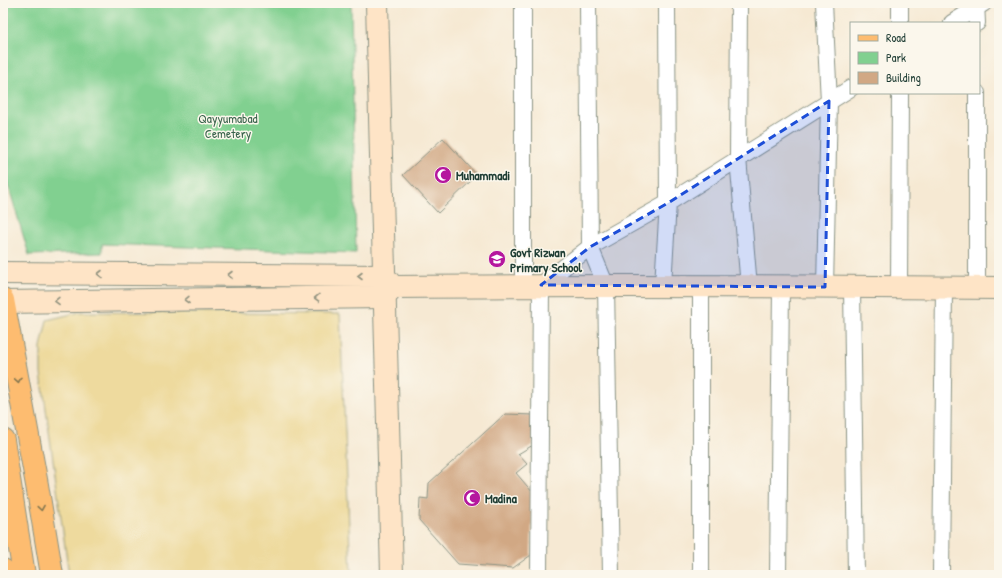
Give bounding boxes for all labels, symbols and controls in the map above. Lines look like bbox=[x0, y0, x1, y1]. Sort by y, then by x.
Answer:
legend bbox=[850, 22, 980, 94]
text: Road bbox=[886, 29, 906, 46]
text: Park bbox=[886, 49, 906, 66]
text: Building bbox=[886, 69, 921, 86]
park label: Qayyumabad Cemetery bbox=[198, 109, 258, 142]
mosque icon: Muhammadi bbox=[433, 165, 453, 185]
place label: Muhammadi bbox=[456, 166, 510, 184]
place label: Govt Rizwan Primary School bbox=[510, 243, 583, 277]
school or university icon: Govt Rizwan Primary School bbox=[487, 249, 507, 269]
one-way arrow bbox=[97, 270, 103, 278]
one-way arrow bbox=[227, 271, 233, 279]
one-way arrow bbox=[357, 272, 363, 280]
one-way arrow bbox=[314, 294, 320, 302]
one-way arrow bbox=[184, 296, 190, 304]
one-way arrow bbox=[54, 297, 60, 306]
one-way arrow bbox=[13, 377, 21, 383]
mosque icon: Madina bbox=[462, 488, 482, 508]
place label: Madina bbox=[485, 489, 518, 507]
one-way arrow bbox=[36, 504, 45, 511]

